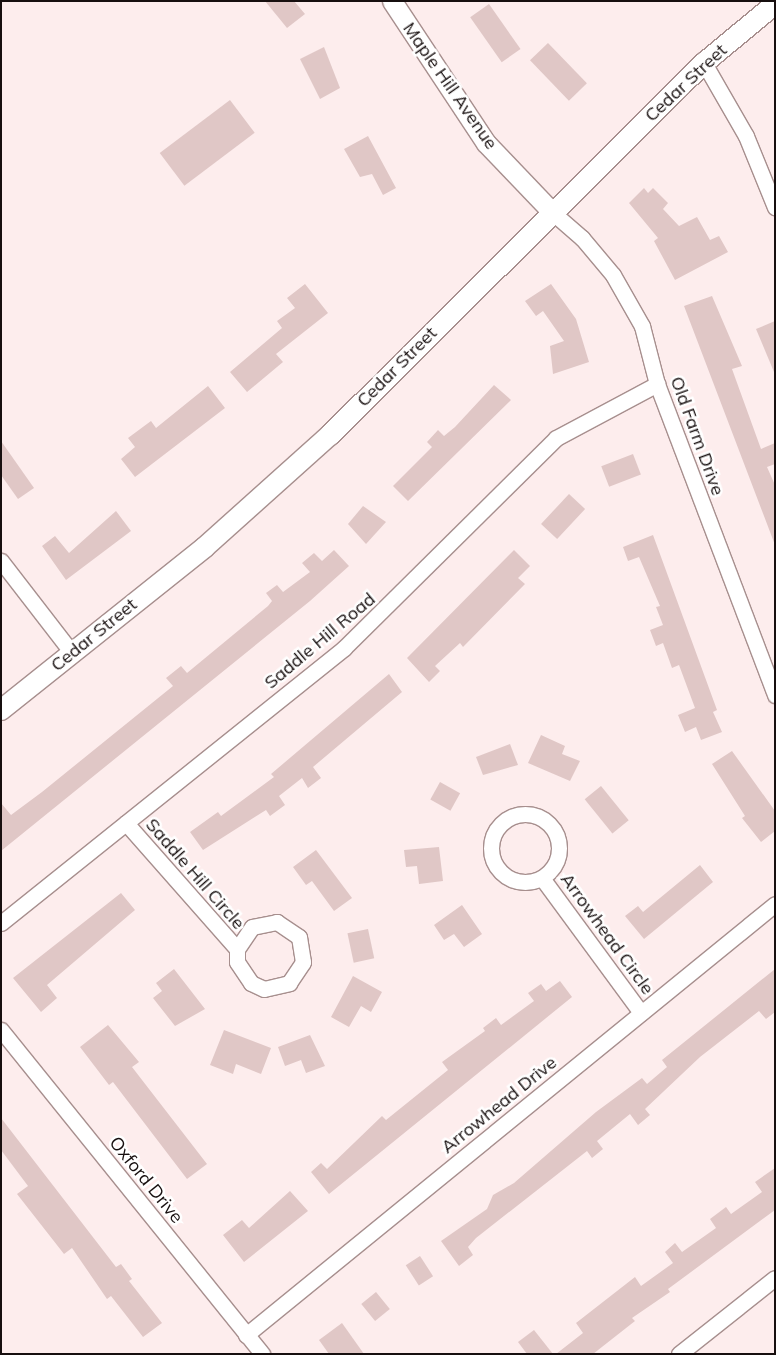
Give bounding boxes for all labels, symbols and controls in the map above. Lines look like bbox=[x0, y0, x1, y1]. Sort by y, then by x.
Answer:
street label: Maple Hill Avenue bbox=[398, 18, 502, 154]
street label: Cedar Street bbox=[641, 40, 731, 126]
street label: Cedar Street bbox=[353, 323, 441, 411]
street label: Old Farm Drive bbox=[666, 374, 728, 498]
street label: Saddle Hill Road bbox=[260, 588, 380, 694]
street label: Cedar Street bbox=[47, 594, 141, 676]
street label: Saddle Hill Circle bbox=[141, 814, 249, 934]
street label: Arrowhead Circle bbox=[556, 869, 658, 999]
street label: Arrowhead Drive bbox=[437, 1052, 561, 1158]
street label: Oxford Drive bbox=[105, 1132, 187, 1228]

